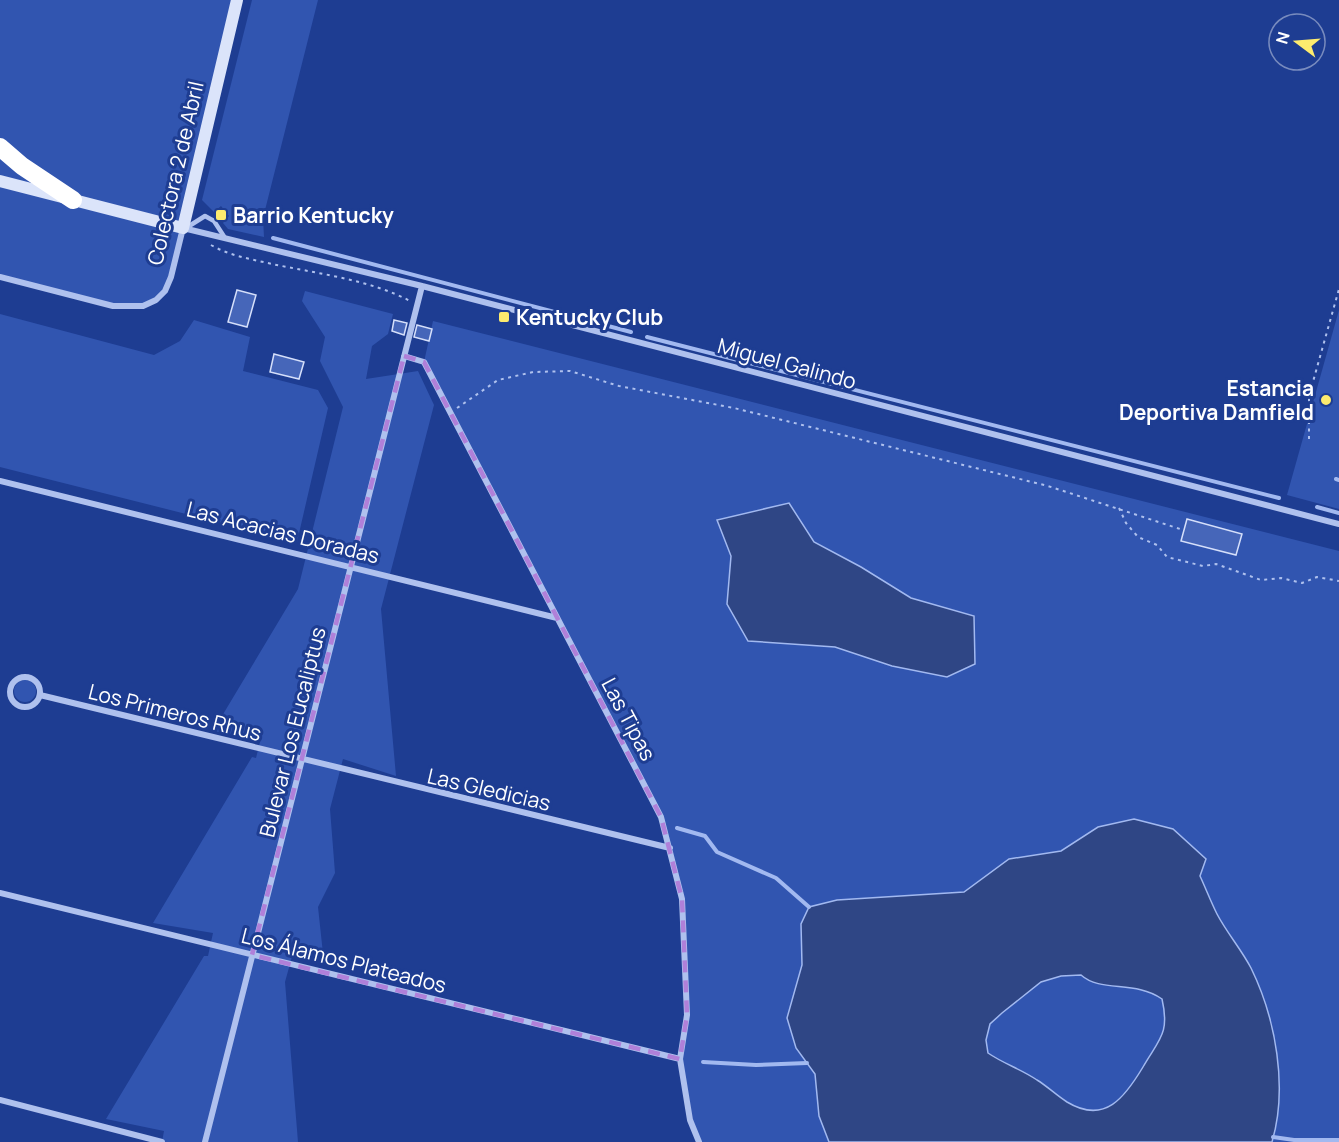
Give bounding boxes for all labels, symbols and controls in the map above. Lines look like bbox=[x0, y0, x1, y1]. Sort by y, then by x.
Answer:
north arrow bbox=[1267, 12, 1327, 72]
text: N bbox=[1270, 29, 1295, 46]
street label: Colectora 2 de Abril bbox=[140, 78, 210, 268]
place label: Barrio Kentucky bbox=[233, 201, 394, 229]
marker: Barrio Kentucky bbox=[214, 208, 228, 222]
place label: Kentucky Club bbox=[516, 303, 663, 331]
marker: Kentucky Club bbox=[497, 310, 511, 324]
street label: Miguel Galindo bbox=[715, 331, 859, 395]
place label: Estancia Deportiva Damfield bbox=[1119, 374, 1314, 426]
marker: Estancia Deportiva Damfield bbox=[1319, 393, 1333, 407]
street label: Las Acacias Doradas bbox=[184, 494, 382, 570]
street label: Bulevar Los Eucaliptus bbox=[252, 624, 332, 840]
street label: Las Tipas bbox=[595, 673, 663, 765]
street label: Los Primeros Rhus bbox=[85, 677, 265, 747]
street label: Las Gledicias bbox=[425, 761, 553, 817]
street label: Los Álamos Plateados bbox=[239, 921, 449, 999]

